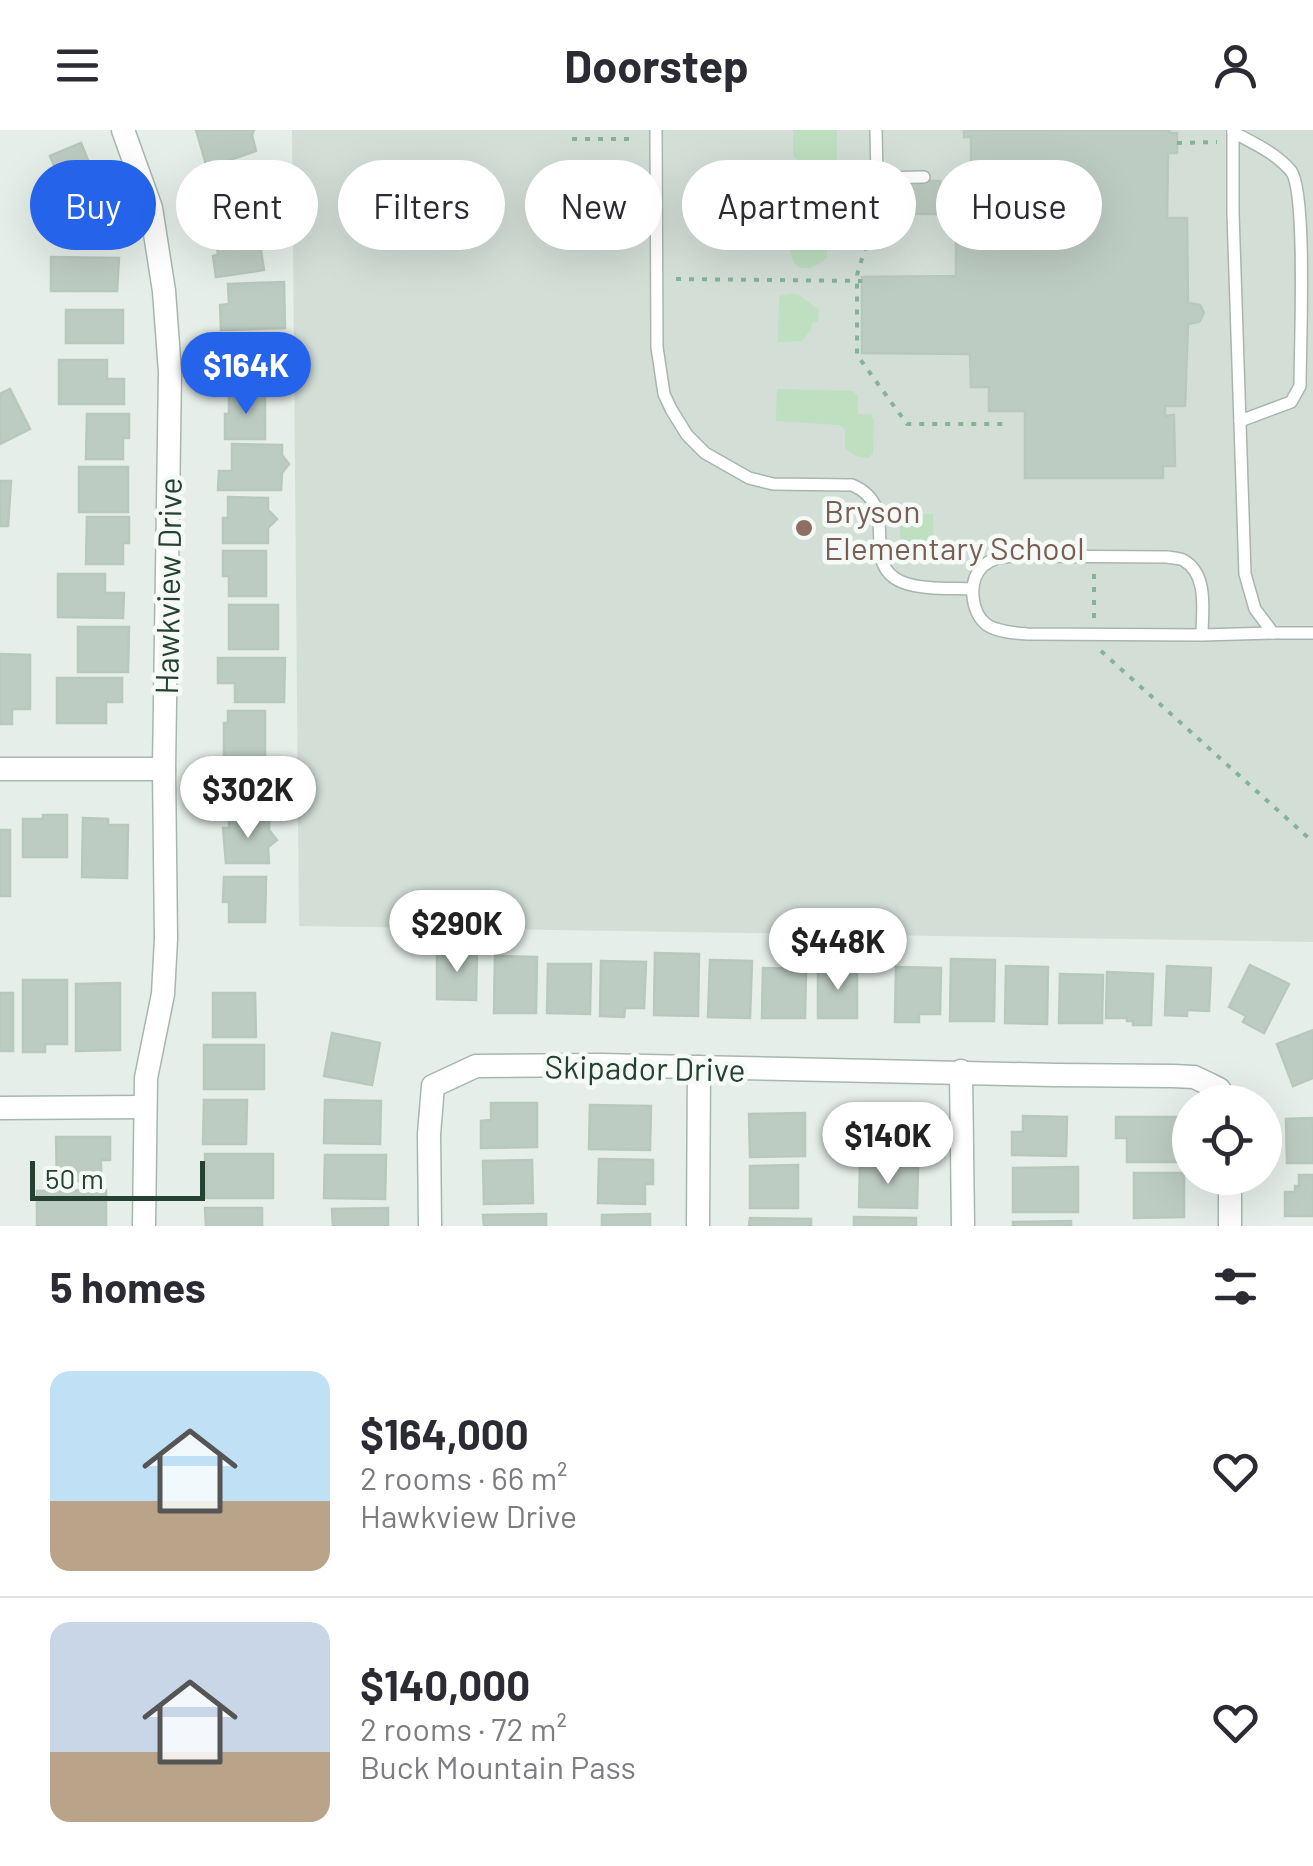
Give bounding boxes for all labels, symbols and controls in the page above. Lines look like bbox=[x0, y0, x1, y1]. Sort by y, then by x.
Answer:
icon: menu bbox=[50, 38, 105, 93]
text: Doorstep bbox=[564, 38, 749, 92]
icon: person bbox=[1208, 38, 1263, 93]
chip: Buy bbox=[30, 160, 156, 250]
chip: Rent bbox=[176, 160, 318, 250]
chip: Filters bbox=[338, 160, 505, 250]
chip: New bbox=[525, 160, 662, 250]
chip: Apartment bbox=[682, 160, 916, 250]
chip: House bbox=[936, 160, 1102, 250]
pin: $164K bbox=[176, 332, 316, 417]
text: $164K bbox=[203, 345, 289, 383]
street label: Hawkview Drive bbox=[146, 477, 188, 695]
place label: Bryson Elementary School bbox=[824, 491, 1085, 566]
marker: Bryson Elementary School bbox=[793, 517, 815, 539]
pin: $302K bbox=[178, 756, 318, 841]
text: $302K bbox=[202, 769, 294, 807]
pin: $290K bbox=[387, 890, 527, 975]
text: $290K bbox=[411, 903, 503, 941]
pin: $448K bbox=[768, 908, 908, 993]
text: $448K bbox=[791, 921, 885, 959]
street label: Skipador Drive bbox=[544, 1046, 746, 1088]
map controls bbox=[1172, 1085, 1282, 1195]
button: locate bbox=[1172, 1085, 1282, 1195]
pin: $140K bbox=[818, 1102, 958, 1187]
text: $140K bbox=[844, 1115, 932, 1153]
scale bar bbox=[30, 1156, 205, 1200]
text: 50 m bbox=[45, 1161, 104, 1195]
icon: filters bbox=[1208, 1259, 1263, 1314]
text: 5 homes bbox=[50, 1261, 206, 1311]
text: $164,000 bbox=[360, 1408, 529, 1458]
icon: home bbox=[130, 1411, 250, 1531]
icon: heart bbox=[1208, 1444, 1263, 1499]
text: 2 rooms · 66 m² bbox=[360, 1458, 568, 1496]
text: Hawkview Drive bbox=[360, 1496, 577, 1534]
text: $140,000 bbox=[360, 1659, 530, 1709]
icon: home bbox=[130, 1662, 250, 1782]
icon: heart bbox=[1208, 1695, 1263, 1750]
text: 2 rooms · 72 m² bbox=[360, 1709, 567, 1747]
text: Buck Mountain Pass bbox=[360, 1747, 636, 1785]

